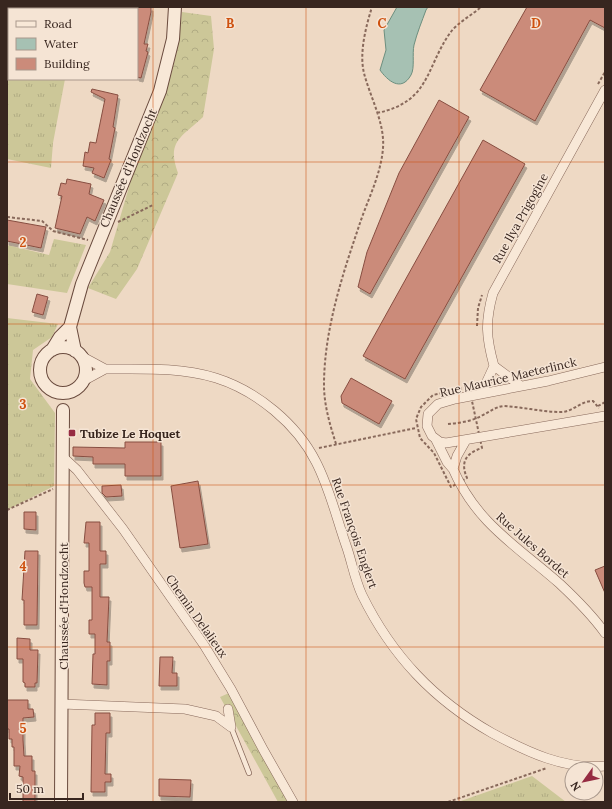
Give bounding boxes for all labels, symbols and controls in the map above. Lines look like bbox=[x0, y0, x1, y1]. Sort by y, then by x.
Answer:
legend bbox=[8, 8, 138, 80]
text: B bbox=[226, 15, 235, 32]
text: C bbox=[378, 15, 387, 32]
text: D bbox=[531, 15, 541, 32]
text: Road bbox=[44, 16, 72, 31]
text: Water bbox=[44, 36, 79, 51]
text: Building bbox=[44, 56, 90, 71]
street label: Chaussée d'Hondzocht bbox=[96, 106, 160, 230]
street label: Rue Ilya Prigogine bbox=[489, 170, 551, 266]
text: 2 bbox=[20, 234, 27, 251]
street label: Rue Maurice Maeterlinck bbox=[438, 354, 578, 400]
text: 3 bbox=[19, 396, 27, 413]
place label: Tubize Le Hoquet bbox=[80, 426, 182, 441]
marker: Tubize Le Hoquet bbox=[67, 428, 77, 438]
street label: Rue François Englert bbox=[329, 476, 381, 591]
street label: Rue Jules Bordet bbox=[493, 509, 573, 581]
street label: Chaussée d'Hondzocht bbox=[56, 542, 71, 670]
text: 4 bbox=[19, 558, 27, 575]
street label: Chemin Delalieux bbox=[163, 571, 232, 661]
text: 5 bbox=[19, 720, 27, 737]
north arrow bbox=[564, 761, 604, 801]
scale bar bbox=[10, 775, 83, 801]
text: N bbox=[567, 779, 584, 794]
text: 50 m bbox=[16, 781, 44, 796]

